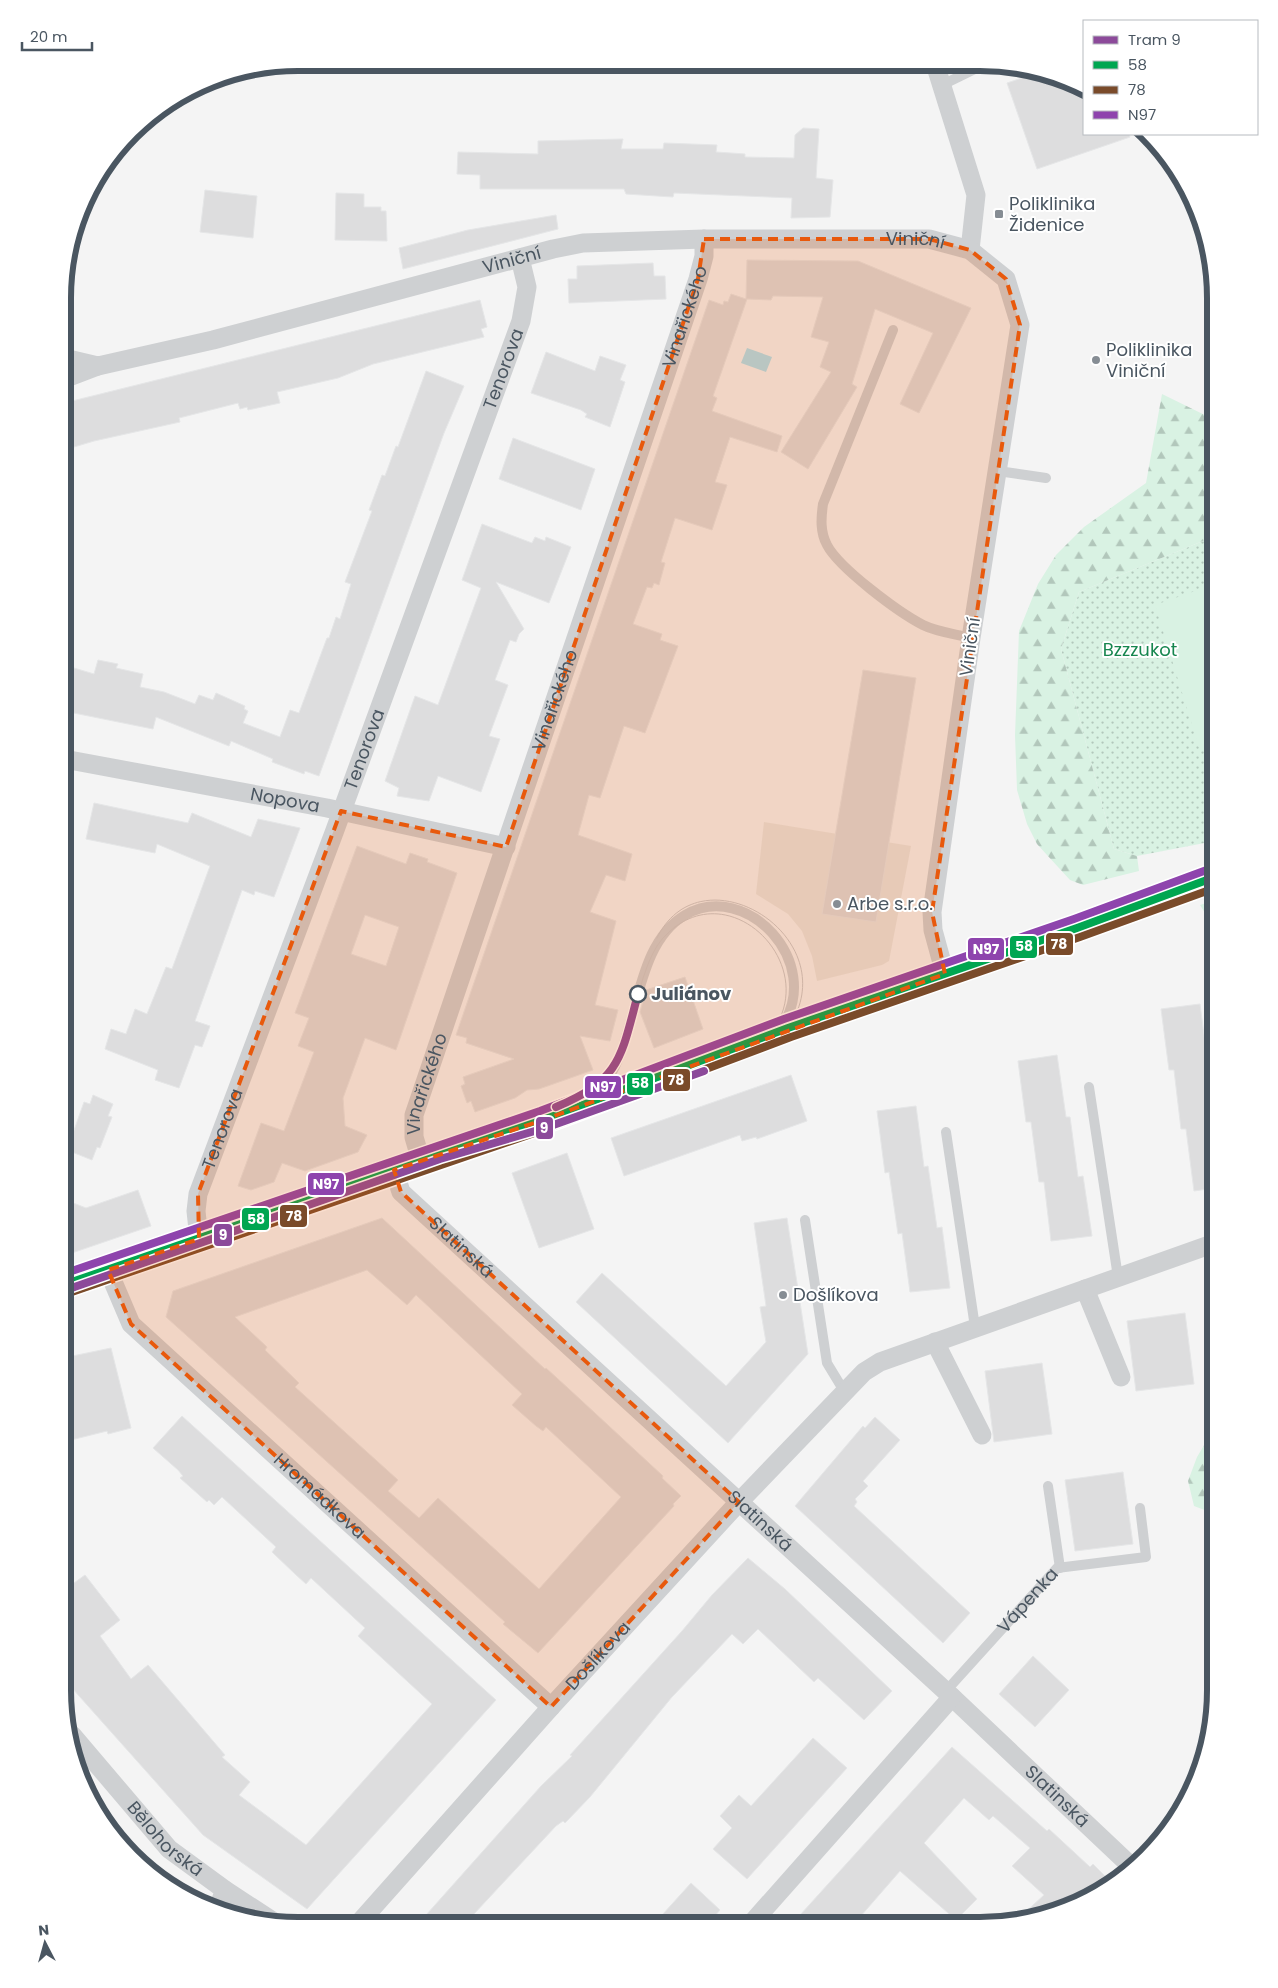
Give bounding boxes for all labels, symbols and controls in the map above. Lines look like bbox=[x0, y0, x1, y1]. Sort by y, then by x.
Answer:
scale bar bbox=[22, 20, 92, 52]
legend bbox=[1083, 20, 1258, 135]
text: 20 m bbox=[30, 26, 68, 47]
text: Tram 9 bbox=[1128, 29, 1181, 50]
text: 58 bbox=[1128, 54, 1147, 75]
text: 78 bbox=[1128, 79, 1146, 100]
text: N97 bbox=[1128, 104, 1156, 125]
place label: Poliklinika Židenice bbox=[1009, 191, 1095, 237]
marker: Poliklinika Židenice bbox=[993, 208, 1005, 220]
street label: Viniční bbox=[886, 226, 948, 255]
street label: Viniční bbox=[480, 240, 543, 279]
street label: Vinařického bbox=[656, 263, 713, 371]
street label: Tenorova bbox=[477, 325, 529, 413]
place label: Poliklinika Viniční bbox=[1106, 337, 1192, 383]
marker: Poliklinika Viniční bbox=[1090, 354, 1102, 366]
street label: Viniční bbox=[953, 616, 986, 678]
park label: Bzzzukot bbox=[1103, 637, 1177, 662]
street label: Vinařického bbox=[526, 646, 583, 754]
street label: Tenorova bbox=[338, 705, 390, 793]
street label: Nopova bbox=[249, 781, 322, 818]
place label: Arbe s.r.o. bbox=[847, 891, 933, 916]
marker: Arbe s.r.o. bbox=[831, 898, 843, 910]
line badge: 78 bbox=[1045, 932, 1074, 956]
text: 78 bbox=[1051, 934, 1067, 954]
line badge: 58 bbox=[1009, 935, 1038, 959]
text: 58 bbox=[1015, 936, 1033, 956]
line badge: N97 bbox=[967, 937, 1005, 961]
text: N97 bbox=[973, 939, 1000, 959]
place label: Juliánov bbox=[651, 981, 732, 1006]
marker: Juliánov bbox=[629, 985, 647, 1003]
street label: Vinařického bbox=[401, 1029, 453, 1135]
line badge: 78 bbox=[662, 1068, 691, 1092]
text: 78 bbox=[668, 1070, 684, 1090]
line badge: 58 bbox=[626, 1072, 654, 1096]
text: 58 bbox=[631, 1073, 649, 1093]
line badge: N97 bbox=[584, 1075, 622, 1099]
text: N97 bbox=[590, 1077, 617, 1097]
street label: Tenorova bbox=[196, 1085, 249, 1173]
line badge: 9 bbox=[535, 1116, 554, 1140]
text: 9 bbox=[540, 1118, 548, 1138]
line badge: N97 bbox=[307, 1172, 345, 1196]
text: N97 bbox=[313, 1174, 340, 1194]
line badge: 78 bbox=[279, 1204, 308, 1228]
text: 78 bbox=[286, 1206, 302, 1226]
line badge: 58 bbox=[241, 1207, 270, 1231]
text: 58 bbox=[247, 1209, 265, 1229]
street label: Slatinská bbox=[424, 1211, 500, 1283]
line badge: 9 bbox=[213, 1223, 233, 1247]
text: 9 bbox=[219, 1225, 227, 1245]
place label: Došlíkova bbox=[793, 1282, 879, 1307]
marker: Došlíkova bbox=[777, 1289, 789, 1301]
street label: Hromádkova bbox=[268, 1447, 372, 1544]
street label: Slatinská bbox=[722, 1484, 798, 1557]
street label: Vápenka bbox=[991, 1562, 1064, 1638]
street label: Došlíkova bbox=[560, 1615, 636, 1695]
street label: Slatinská bbox=[1020, 1759, 1095, 1833]
street label: Bělohorská bbox=[122, 1796, 209, 1882]
north arrow bbox=[20, 1918, 70, 1968]
text: N bbox=[37, 1920, 50, 1941]

